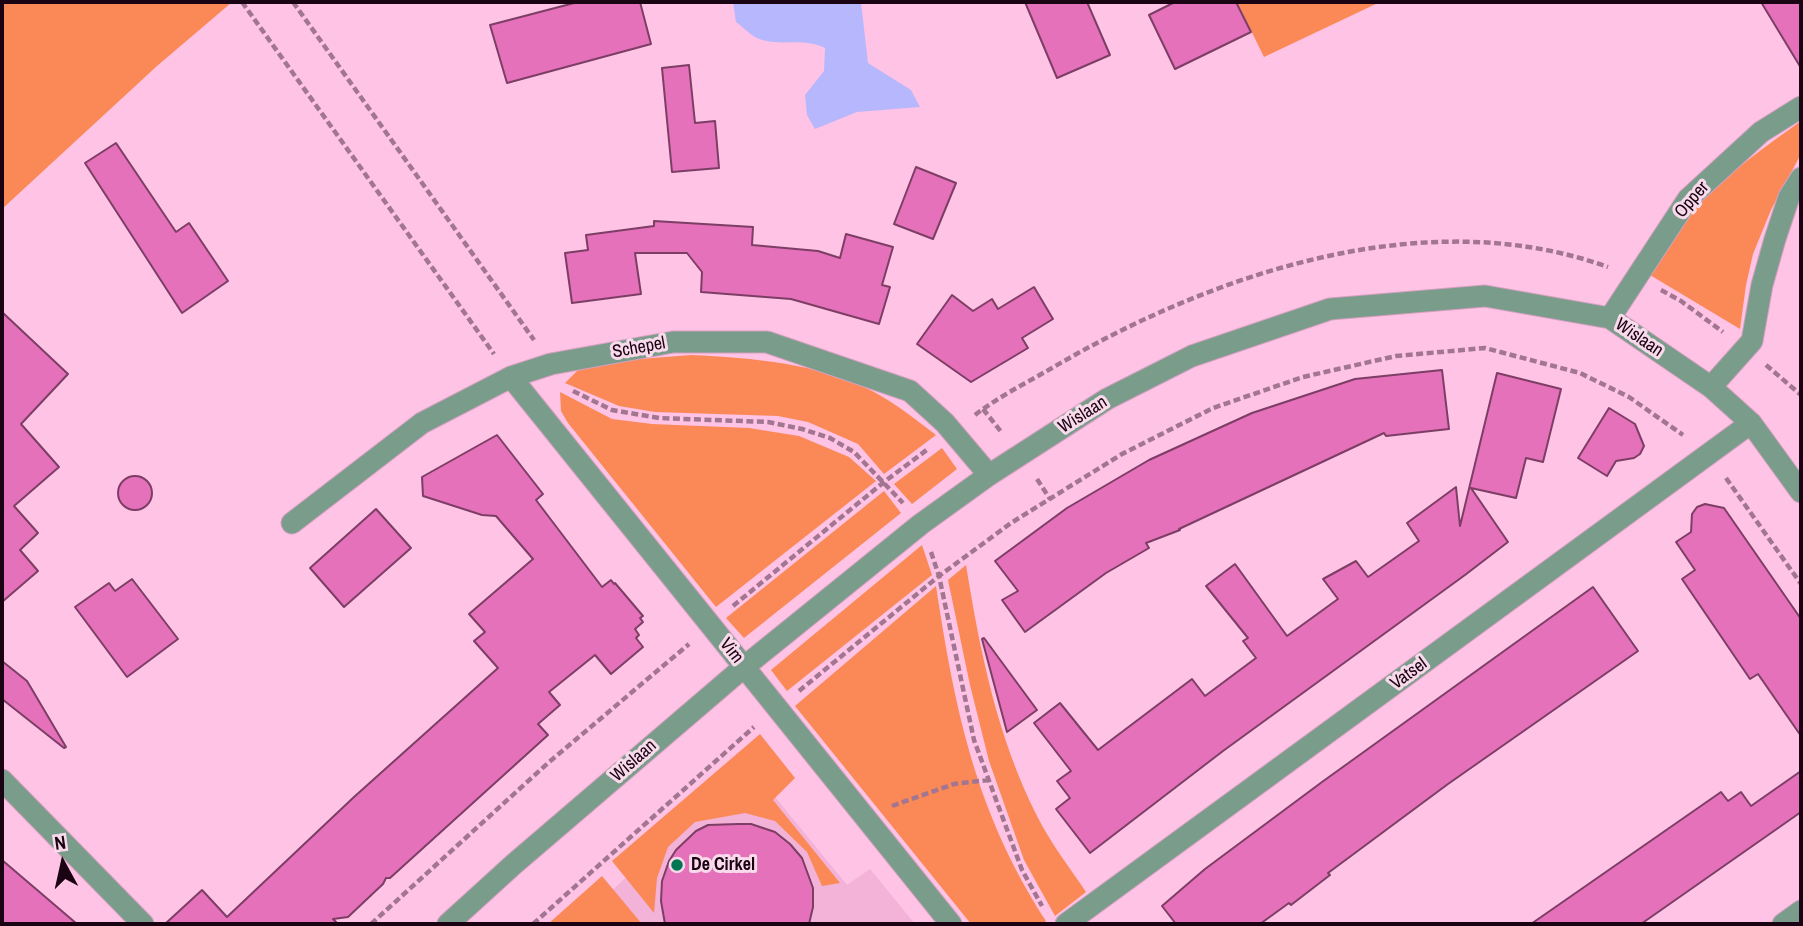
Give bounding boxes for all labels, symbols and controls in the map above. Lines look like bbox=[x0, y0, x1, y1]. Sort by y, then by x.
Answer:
street label: Opper bbox=[1670, 177, 1714, 223]
street label: Wislaan bbox=[1611, 314, 1667, 362]
street label: Schepel bbox=[611, 333, 667, 363]
street label: Wislaan bbox=[1055, 392, 1111, 438]
street label: Vim bbox=[714, 634, 748, 668]
street label: Vatsel bbox=[1386, 654, 1432, 694]
street label: Wislaan bbox=[607, 735, 661, 787]
north arrow bbox=[28, 828, 98, 898]
text: N bbox=[53, 829, 67, 856]
place label: De Cirkel bbox=[691, 854, 755, 876]
marker: De Cirkel bbox=[669, 857, 685, 873]

